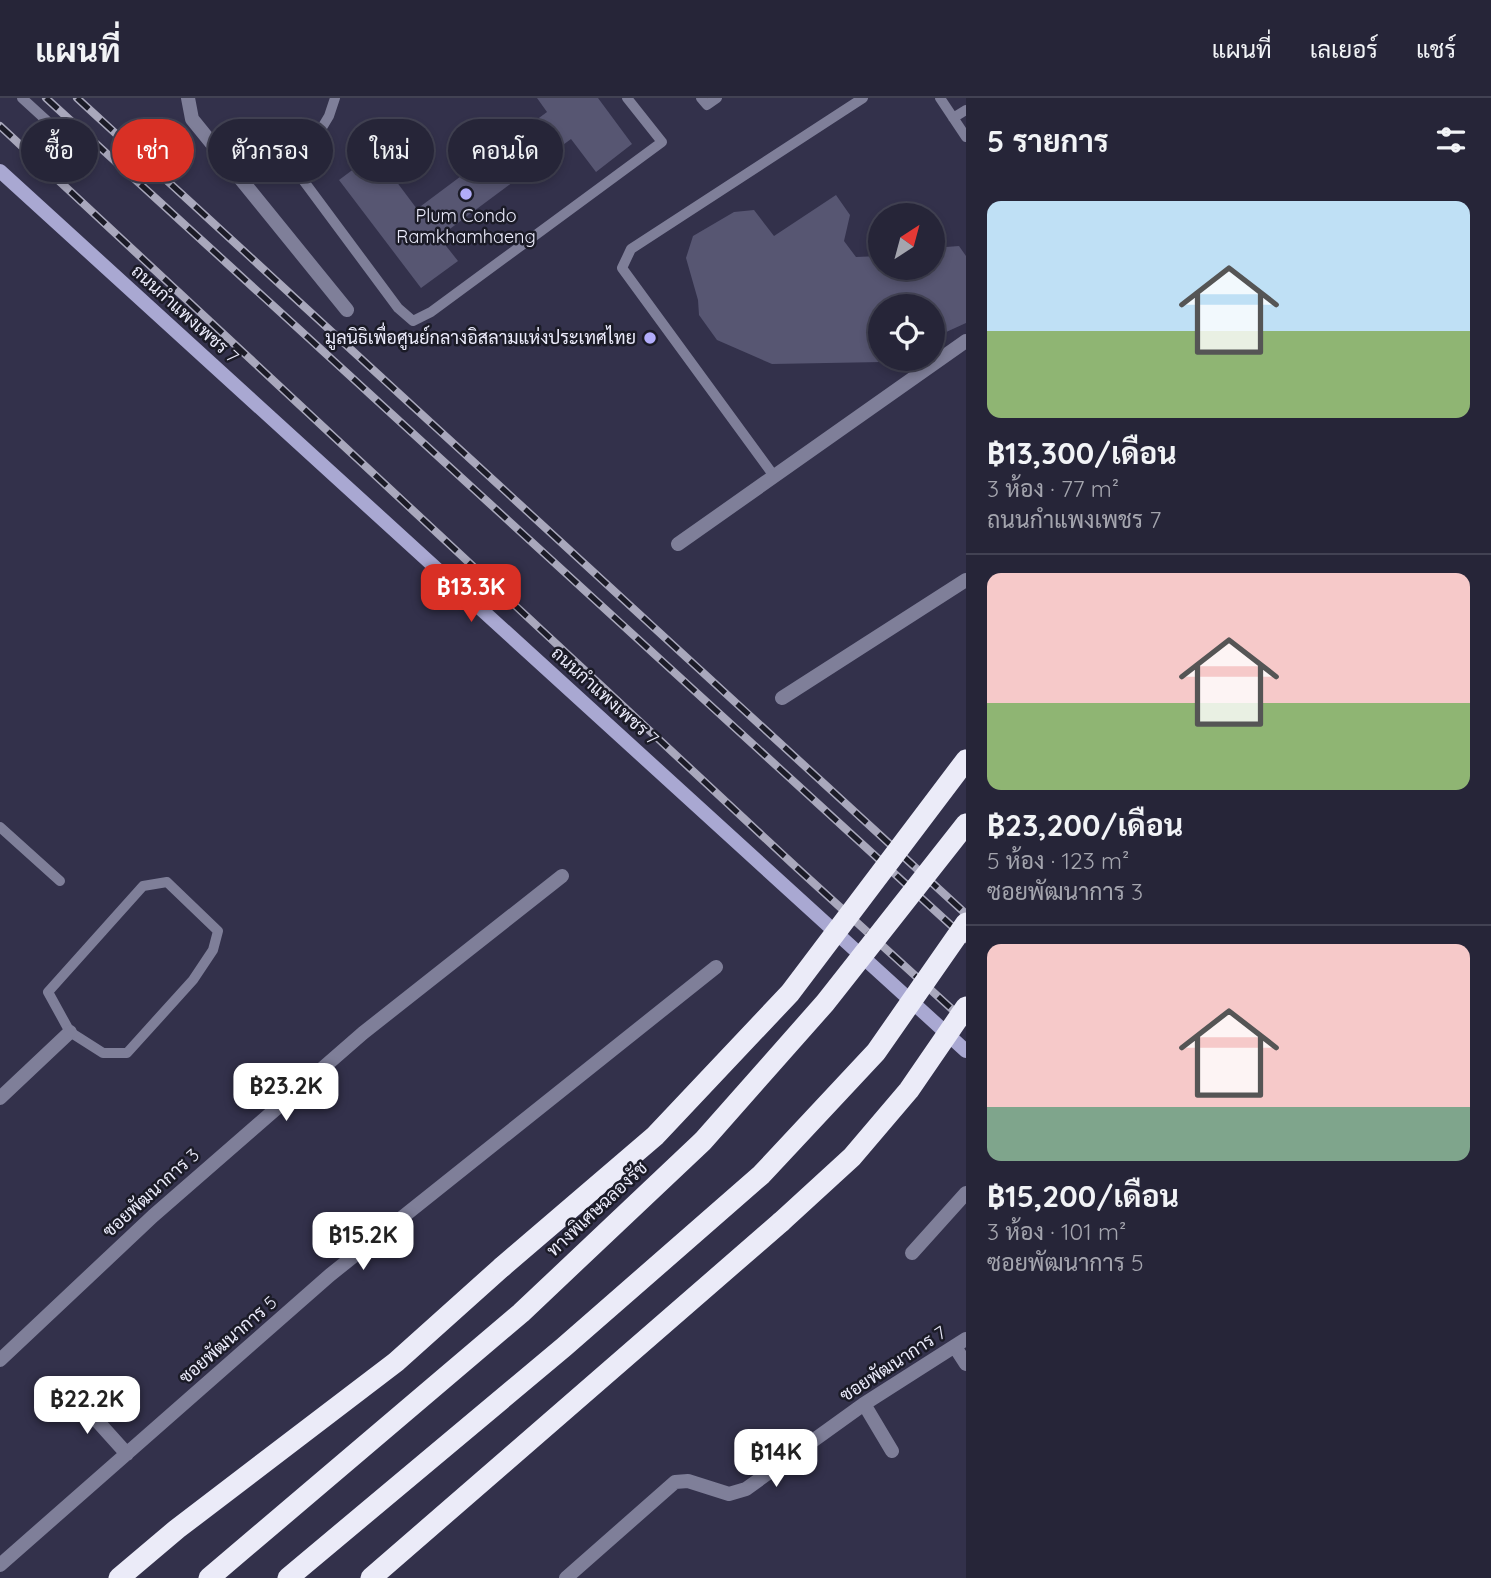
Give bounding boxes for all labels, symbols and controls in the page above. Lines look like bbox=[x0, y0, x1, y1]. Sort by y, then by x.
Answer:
text: แผนที่ bbox=[35, 29, 121, 70]
text: แผนที่ bbox=[1212, 34, 1272, 64]
text: เลเยอร์ bbox=[1310, 34, 1378, 64]
text: แชร์ bbox=[1416, 34, 1456, 64]
chip: ซื้อ bbox=[21, 119, 98, 182]
chip: เช่า bbox=[112, 119, 194, 182]
chip: ตัวกรอง bbox=[208, 119, 333, 182]
chip: ใหม่ bbox=[347, 119, 434, 182]
chip: คอนโด bbox=[448, 119, 563, 182]
icon: filters bbox=[1432, 121, 1470, 159]
text: 5 รายการ bbox=[987, 122, 1109, 160]
marker: Plum Condo Ramkhamhaeng bbox=[458, 186, 474, 202]
north arrow bbox=[868, 203, 945, 280]
map controls bbox=[868, 203, 945, 371]
place label: Plum Condo Ramkhamhaeng bbox=[396, 204, 536, 248]
icon: home bbox=[1166, 247, 1292, 373]
street label: ถนนกำแพงเพชร 7 bbox=[127, 259, 244, 368]
button: locate bbox=[868, 294, 945, 371]
place label: มูลนิธิเพื่อศูนย์กลางอิสลามแห่งประเทศไทย bbox=[325, 322, 636, 351]
marker: มูลนิธิเพื่อศูนย์กลางอิสลามแห่งประเทศไทย bbox=[642, 330, 658, 346]
text: ฿13,300/เดือน bbox=[987, 434, 1177, 472]
text: 3 ห้อง · 77 m² bbox=[987, 474, 1119, 503]
text: ถนนกำแพงเพชร 7 bbox=[987, 505, 1161, 534]
pin: ฿13.3K bbox=[414, 564, 528, 624]
text: ฿13.3K bbox=[437, 572, 505, 601]
icon: home bbox=[1166, 619, 1292, 745]
street label: ถนนกำแพงเพชร 7 bbox=[547, 641, 664, 750]
text: ฿23,200/เดือน bbox=[987, 806, 1183, 844]
text: 5 ห้อง · 123 m² bbox=[987, 846, 1129, 875]
text: ซอยพัฒนาการ 3 bbox=[987, 877, 1143, 906]
icon: home bbox=[1166, 990, 1292, 1116]
pin: ฿23.2K bbox=[229, 1063, 343, 1123]
text: ฿23.2K bbox=[249, 1071, 323, 1100]
street label: ซอยพัฒนาการ 3 bbox=[98, 1143, 204, 1242]
street label: ทางพิเศษฉลองรัช bbox=[542, 1156, 652, 1261]
text: ฿15,200/เดือน bbox=[987, 1177, 1179, 1215]
pin: ฿15.2K bbox=[306, 1212, 420, 1272]
text: 3 ห้อง · 101 m² bbox=[987, 1217, 1126, 1246]
text: ฿15.2K bbox=[328, 1220, 398, 1249]
text: ซอยพัฒนาการ 5 bbox=[987, 1248, 1144, 1277]
street label: ซอยพัฒนาการ 5 bbox=[174, 1291, 281, 1389]
street label: ซอยพัฒนาการ 7 bbox=[835, 1321, 950, 1406]
pin: ฿22.2K bbox=[30, 1376, 144, 1436]
text: ฿22.2K bbox=[50, 1384, 124, 1413]
pin: ฿14K bbox=[735, 1430, 817, 1489]
text: ฿14K bbox=[750, 1437, 802, 1466]

